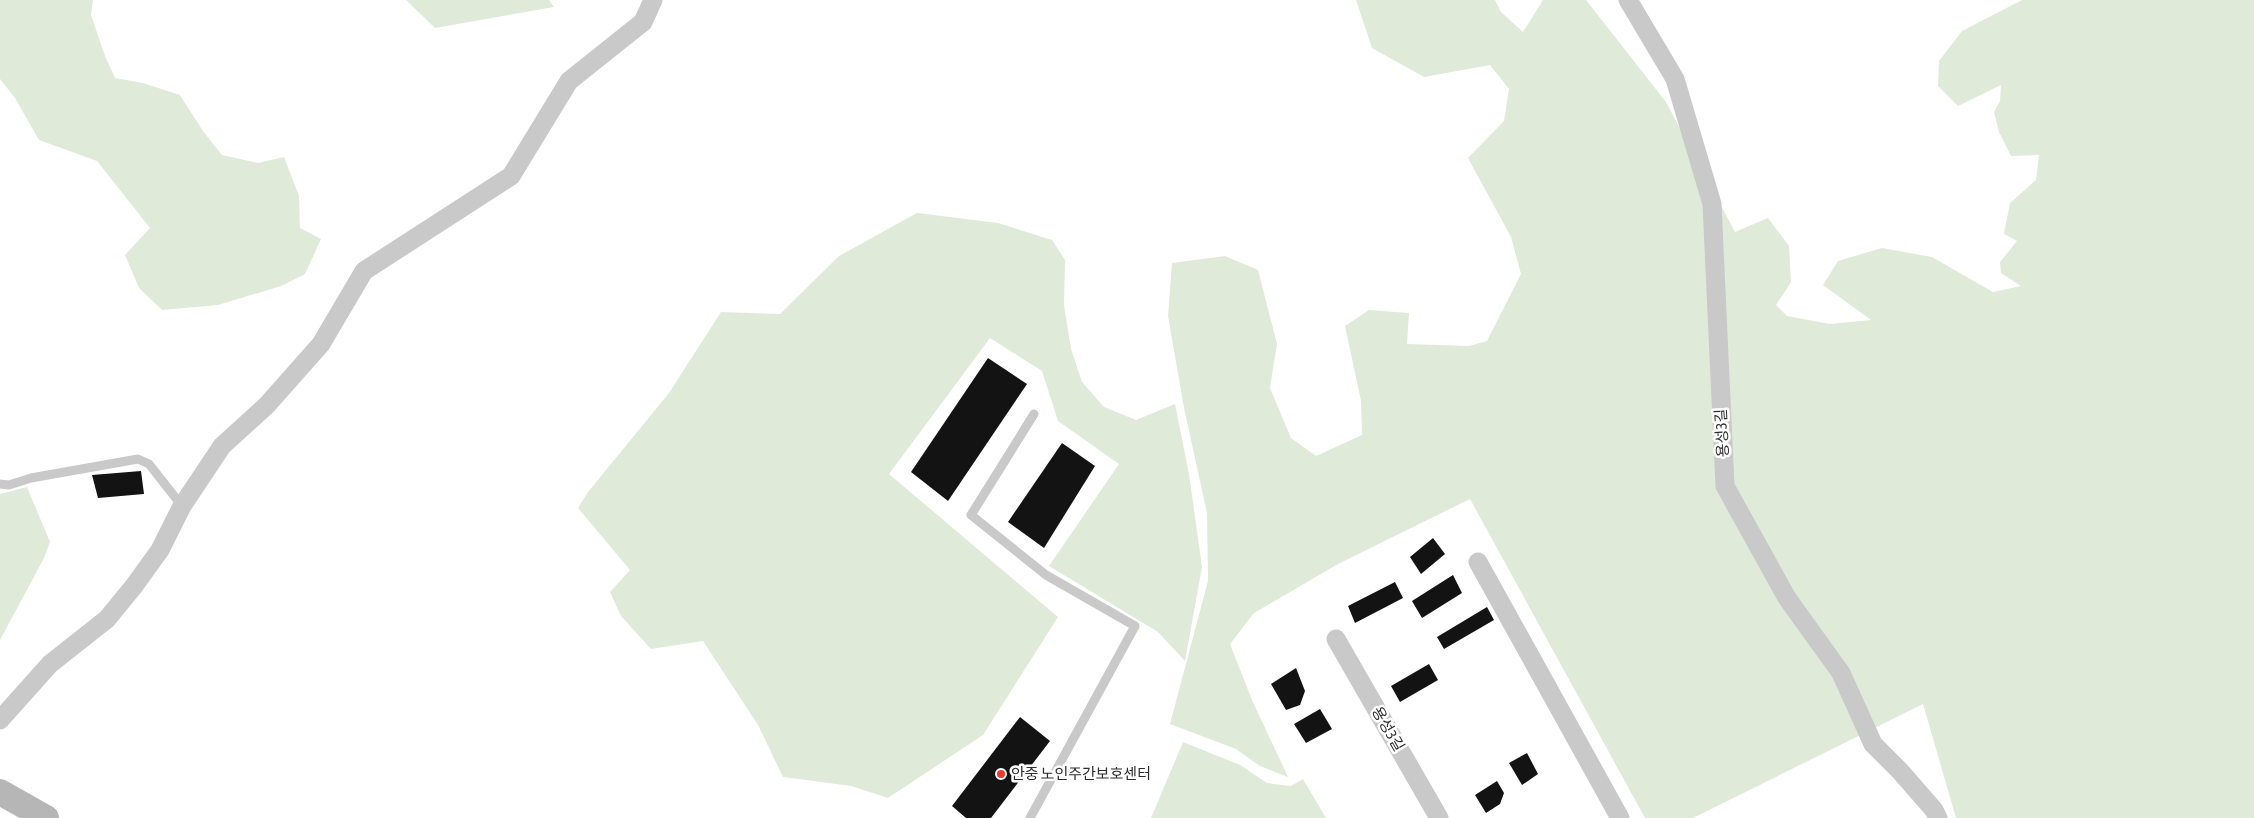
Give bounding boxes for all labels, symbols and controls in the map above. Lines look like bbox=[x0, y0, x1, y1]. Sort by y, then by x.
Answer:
street label: 용성3길 bbox=[1712, 408, 1731, 458]
street label: 용성3길 bbox=[1369, 704, 1408, 754]
place label: 안중 노인주간보호센터 bbox=[1011, 765, 1151, 782]
marker: 안중 노인주간보호센터 bbox=[995, 768, 1007, 780]

